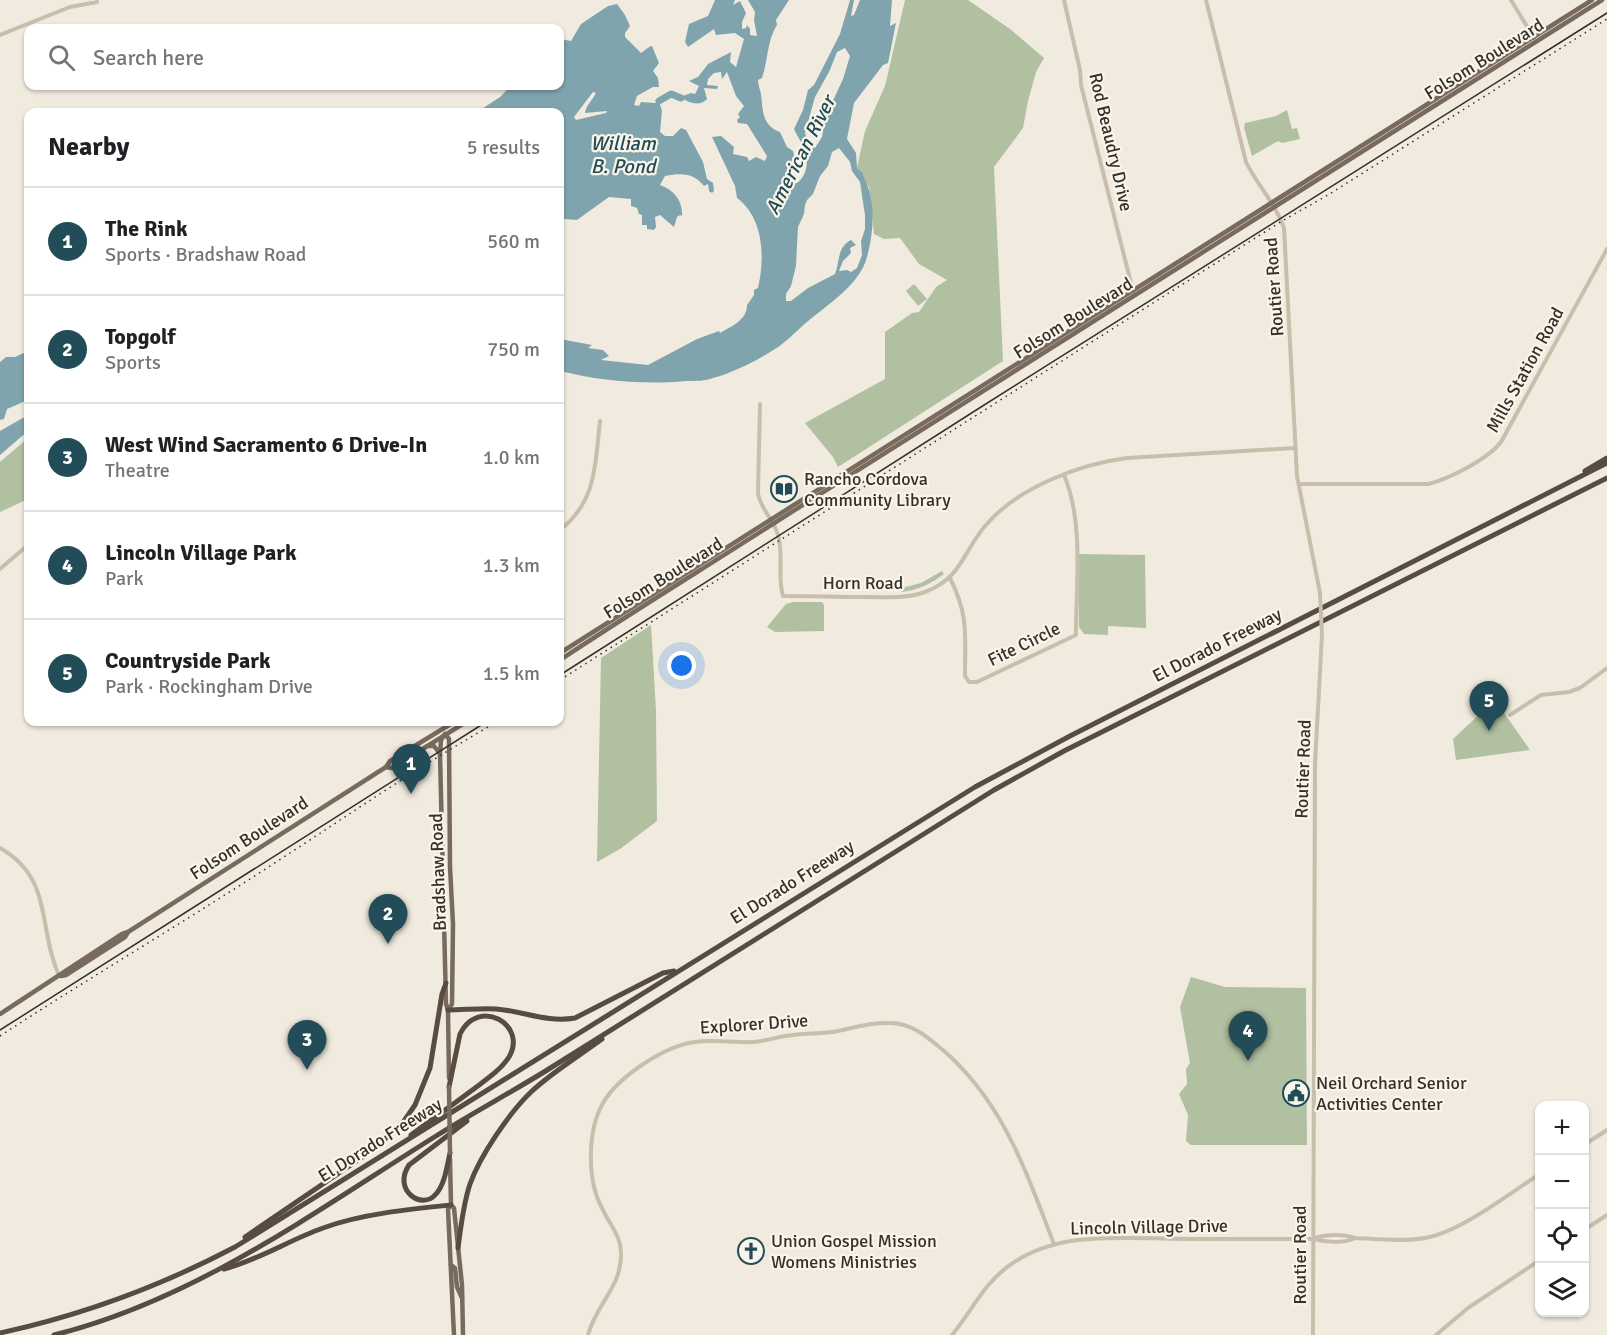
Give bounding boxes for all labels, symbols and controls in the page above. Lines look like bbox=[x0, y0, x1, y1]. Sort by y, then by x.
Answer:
street label: Folsom Boulevard bbox=[1420, 14, 1548, 104]
search box bbox=[24, 24, 564, 90]
icon: search bbox=[45, 41, 78, 74]
text: Search here bbox=[93, 44, 204, 71]
street label: Rod Beaudry Drive bbox=[1084, 71, 1138, 213]
water label: American River bbox=[760, 89, 842, 219]
text: Nearby bbox=[48, 131, 129, 163]
water label: William B. Pond bbox=[590, 131, 658, 179]
text: 5 results bbox=[467, 135, 540, 160]
text: The Rink bbox=[105, 215, 188, 242]
text: 1 bbox=[62, 229, 73, 254]
text: 560 m bbox=[487, 229, 540, 254]
street label: Routier Road bbox=[1260, 237, 1288, 337]
text: Sports · Bradshaw Road bbox=[105, 242, 306, 267]
street label: Folsom Boulevard bbox=[1009, 273, 1137, 363]
street label: Mills Station Road bbox=[1481, 304, 1569, 436]
text: Topgolf bbox=[105, 323, 175, 350]
text: 2 bbox=[62, 337, 73, 362]
text: 750 m bbox=[487, 337, 540, 362]
text: Sports bbox=[105, 350, 161, 375]
text: West Wind Sacramento 6 Drive-In bbox=[105, 431, 427, 458]
text: 3 bbox=[62, 445, 73, 470]
text: 1.0 km bbox=[483, 445, 540, 470]
text: Theatre bbox=[105, 458, 170, 483]
place label: Rancho Cordova Community Library bbox=[804, 468, 951, 511]
library icon: Rancho Cordova Community Library bbox=[769, 474, 799, 504]
street label: Folsom Boulevard bbox=[599, 533, 727, 623]
text: Lincoln Village Park bbox=[105, 539, 297, 566]
text: 4 bbox=[62, 553, 73, 578]
text: 1.3 km bbox=[483, 553, 540, 578]
text: Park bbox=[105, 566, 143, 591]
street label: Horn Road bbox=[823, 572, 903, 594]
street label: El Dorado Freeway bbox=[1149, 603, 1286, 687]
street label: Fite Circle bbox=[984, 617, 1064, 671]
text: Countryside Park bbox=[105, 647, 271, 674]
your location bbox=[667, 651, 696, 680]
text: 5 bbox=[62, 661, 73, 686]
text: 1.5 km bbox=[483, 661, 540, 686]
text: Park · Rockingham Drive bbox=[105, 674, 313, 699]
pin: 5 bbox=[1470, 682, 1508, 731]
street label: Routier Road bbox=[1290, 719, 1316, 819]
pin: 1 bbox=[392, 744, 430, 794]
street label: Folsom Boulevard bbox=[186, 792, 312, 884]
street label: Bradshaw Road bbox=[425, 813, 451, 931]
street label: El Dorado Freeway bbox=[726, 835, 859, 929]
pin: 2 bbox=[368, 894, 408, 944]
street label: Explorer Drive bbox=[699, 1009, 809, 1039]
pin: 4 bbox=[1228, 1012, 1268, 1061]
pin: 3 bbox=[288, 1020, 326, 1070]
place label: Neil Orchard Senior Activities Center bbox=[1316, 1072, 1467, 1115]
public building icon: Neil Orchard Senior Activities Center bbox=[1281, 1078, 1311, 1108]
street label: El Dorado Freeway bbox=[314, 1093, 447, 1187]
map controls bbox=[1535, 1101, 1589, 1317]
button: + bbox=[1535, 1101, 1589, 1155]
button: − bbox=[1535, 1155, 1589, 1209]
street label: Routier Road bbox=[1289, 1205, 1311, 1305]
button: locate bbox=[1535, 1209, 1589, 1263]
street label: Lincoln Village Drive bbox=[1070, 1215, 1228, 1239]
place label: Union Gospel Mission Womens Ministries bbox=[771, 1230, 937, 1273]
church icon: Union Gospel Mission Womens Ministries bbox=[736, 1236, 766, 1266]
button: layers bbox=[1535, 1263, 1589, 1317]

